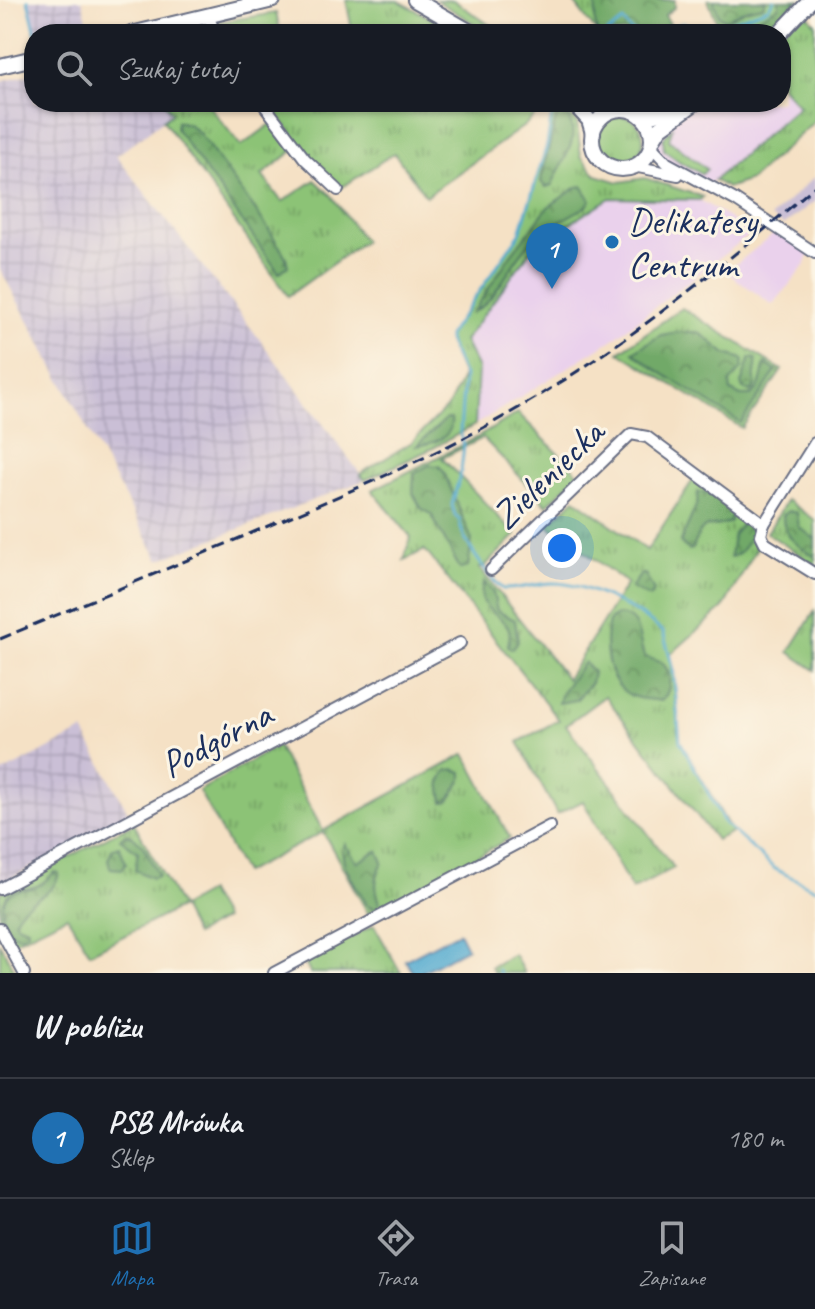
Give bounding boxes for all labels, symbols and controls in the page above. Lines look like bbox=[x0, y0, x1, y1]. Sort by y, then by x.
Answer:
search box bbox=[24, 24, 791, 112]
icon: search bbox=[52, 46, 96, 90]
text: Szukaj tutaj bbox=[116, 49, 238, 87]
place label: Delikatesy Centrum bbox=[628, 197, 760, 288]
pin: 1 bbox=[526, 223, 578, 289]
marker: Delikatesy Centrum bbox=[603, 233, 621, 251]
street label: Zieleniecka bbox=[481, 407, 616, 539]
your location bbox=[542, 528, 582, 568]
street label: Podgórna bbox=[153, 690, 282, 788]
text: W pobliżu bbox=[32, 1004, 141, 1047]
text: PSB Mrówka bbox=[108, 1103, 242, 1141]
text: 1 bbox=[52, 1122, 64, 1155]
text: 180 m bbox=[727, 1122, 783, 1155]
text: Sklep bbox=[108, 1141, 153, 1174]
tab: Mapa bbox=[110, 1216, 154, 1292]
tab: Trasa bbox=[374, 1216, 418, 1292]
tab: Zapisane bbox=[638, 1216, 705, 1292]

